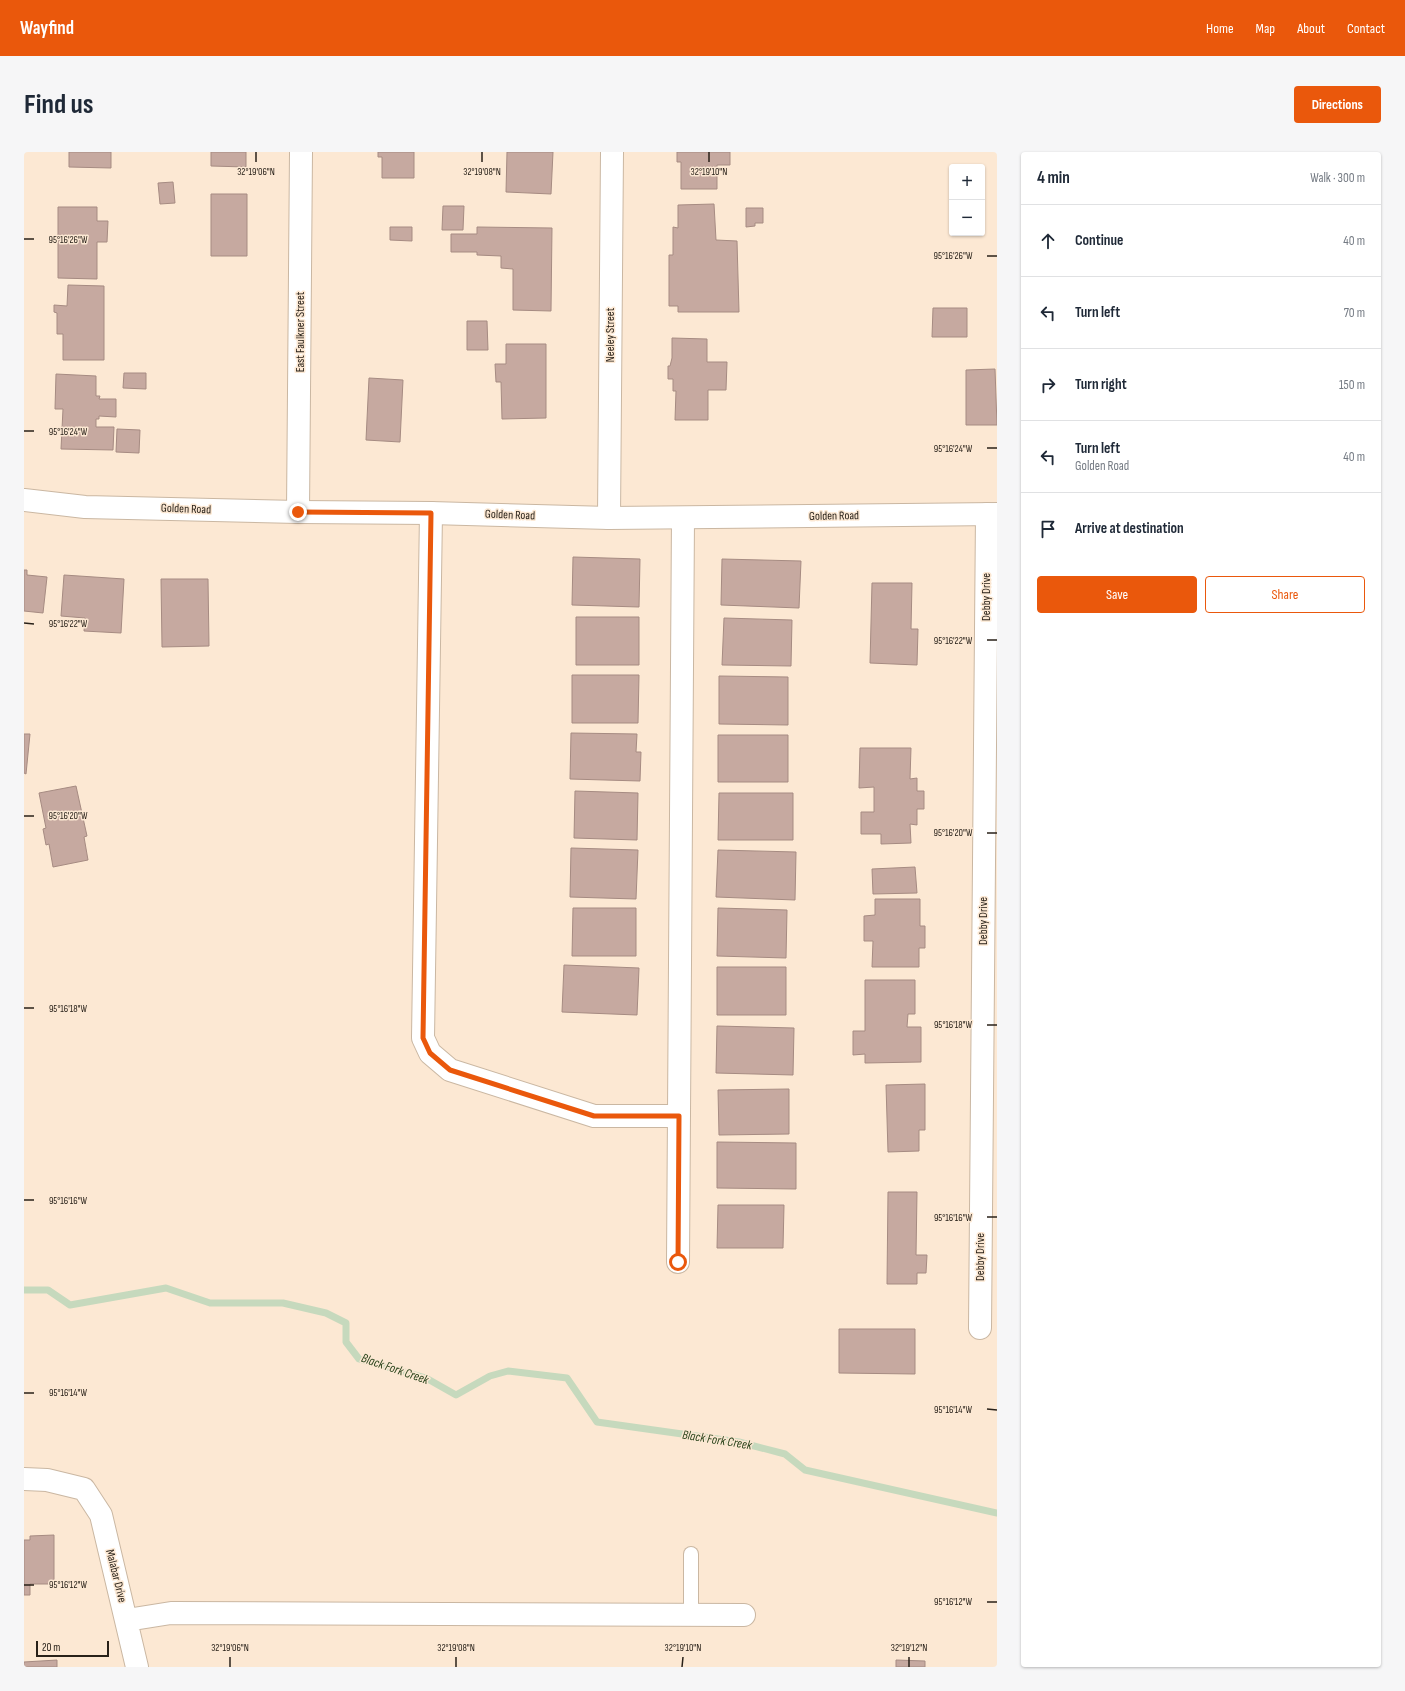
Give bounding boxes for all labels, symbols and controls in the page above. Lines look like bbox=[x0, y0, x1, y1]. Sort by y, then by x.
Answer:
text: Wayfind bbox=[20, 17, 74, 40]
text: Home bbox=[1206, 20, 1234, 37]
text: Map bbox=[1256, 20, 1275, 37]
text: About bbox=[1297, 20, 1325, 37]
text: Contact bbox=[1347, 20, 1385, 37]
button: Directions bbox=[1294, 86, 1381, 123]
text: Find us bbox=[24, 88, 93, 121]
map controls bbox=[949, 164, 985, 236]
button: + bbox=[949, 164, 985, 200]
text: 32°19'06"N bbox=[237, 166, 275, 178]
text: 32°19'08"N bbox=[463, 166, 501, 178]
text: 32°19'10"N bbox=[691, 166, 727, 178]
text: 4 min bbox=[1037, 168, 1070, 188]
text: Walk · 300 m bbox=[1310, 170, 1365, 186]
button: − bbox=[949, 200, 985, 236]
icon: ahead bbox=[1037, 230, 1059, 252]
text: Continue bbox=[1075, 231, 1124, 250]
text: 40 m bbox=[1343, 233, 1365, 249]
text: 95°16'26"W bbox=[49, 234, 88, 246]
text: 95°16'26"W bbox=[934, 250, 973, 262]
street label: East Faulkner Street bbox=[293, 291, 308, 372]
icon: left bbox=[1037, 302, 1059, 324]
text: Turn left bbox=[1075, 303, 1120, 322]
text: 70 m bbox=[1344, 305, 1365, 321]
street label: Neeley Street bbox=[603, 307, 618, 362]
icon: right bbox=[1037, 374, 1059, 396]
text: Turn right bbox=[1075, 375, 1127, 394]
text: 150 m bbox=[1339, 377, 1365, 393]
text: 95°16'24"W bbox=[49, 426, 88, 438]
text: Turn left bbox=[1075, 439, 1120, 458]
text: 95°16'24"W bbox=[934, 443, 973, 455]
icon: left bbox=[1037, 446, 1059, 468]
text: 40 m bbox=[1343, 449, 1365, 465]
text: Golden Road bbox=[1075, 458, 1129, 474]
street label: Golden Road bbox=[161, 501, 211, 517]
route end bbox=[289, 503, 307, 521]
street label: Golden Road bbox=[485, 507, 535, 523]
street label: Golden Road bbox=[809, 508, 859, 524]
icon: arrive bbox=[1037, 518, 1059, 540]
text: Arrive at destination bbox=[1075, 519, 1184, 538]
street label: Debby Drive bbox=[979, 573, 994, 621]
button: Save bbox=[1037, 576, 1197, 613]
button: Share bbox=[1205, 576, 1365, 613]
text: 95°16'22"W bbox=[49, 618, 88, 630]
text: 95°16'22"W bbox=[934, 635, 973, 647]
text: 95°16'20"W bbox=[49, 810, 88, 822]
text: 95°16'20"W bbox=[934, 827, 973, 839]
street label: Debby Drive bbox=[976, 897, 991, 945]
text: 95°16'18"W bbox=[49, 1003, 88, 1015]
text: 95°16'18"W bbox=[934, 1019, 973, 1031]
text: 95°16'16"W bbox=[49, 1195, 88, 1207]
text: 95°16'16"W bbox=[934, 1212, 973, 1224]
street label: Debby Drive bbox=[973, 1233, 988, 1281]
route start bbox=[669, 1253, 687, 1271]
water label: Black Fork Creek bbox=[359, 1350, 432, 1388]
text: 95°16'14"W bbox=[49, 1387, 87, 1399]
text: 95°16'14"W bbox=[934, 1404, 972, 1416]
water label: Black Fork Creek bbox=[681, 1427, 754, 1454]
street label: Malabar Drive bbox=[102, 1548, 130, 1604]
text: 95°16'12"W bbox=[49, 1579, 88, 1591]
text: 95°16'12"W bbox=[934, 1596, 973, 1608]
scale bar bbox=[36, 1639, 109, 1658]
text: 20 m bbox=[42, 1641, 60, 1654]
text: 32°19'06"N bbox=[211, 1642, 249, 1654]
text: 32°19'08"N bbox=[437, 1642, 475, 1654]
text: 32°19'10"N bbox=[665, 1642, 701, 1654]
text: 32°19'12"N bbox=[891, 1642, 927, 1654]

